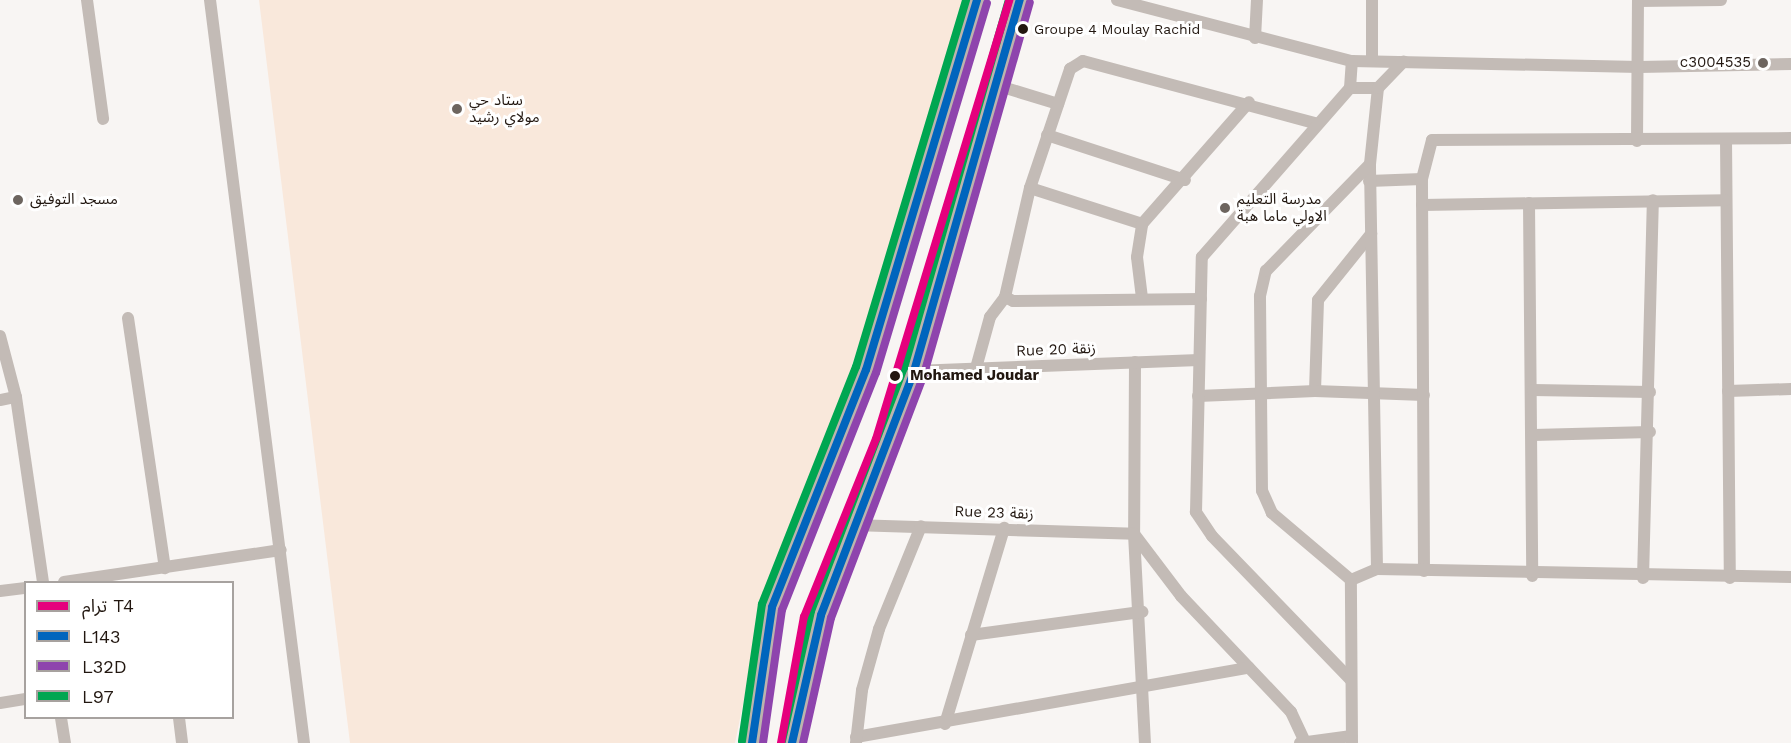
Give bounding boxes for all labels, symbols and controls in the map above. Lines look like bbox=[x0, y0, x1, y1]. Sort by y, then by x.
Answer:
place label: Groupe 4 Moulay Rachid bbox=[1034, 21, 1201, 37]
marker: Groupe 4 Moulay Rachid bbox=[1017, 23, 1029, 35]
place label: c3004535 bbox=[1680, 54, 1751, 72]
marker: c3004535 bbox=[1756, 56, 1770, 70]
place label: ستاد حي مولاي رشيد bbox=[469, 91, 540, 126]
marker: ستاد حي مولاي رشيد bbox=[450, 102, 464, 116]
place label: مدرسة التعليم الاولي ماما هبة bbox=[1237, 190, 1327, 225]
place label: مسجد التوفيق bbox=[30, 191, 118, 209]
marker: مسجد التوفيق bbox=[11, 193, 25, 207]
marker: مدرسة التعليم الاولي ماما هبة bbox=[1218, 201, 1232, 215]
street label: Rue 20 زنقة bbox=[1016, 340, 1096, 360]
marker: Mohamed Joudar bbox=[885, 366, 905, 386]
place label: Mohamed Joudar bbox=[910, 367, 1039, 385]
street label: Rue 23 زنقة bbox=[954, 503, 1034, 523]
legend bbox=[24, 581, 234, 719]
text: ترام T4 bbox=[82, 595, 134, 616]
text: L143 bbox=[82, 626, 120, 647]
text: L32D bbox=[82, 656, 127, 677]
text: L97 bbox=[82, 686, 114, 707]

